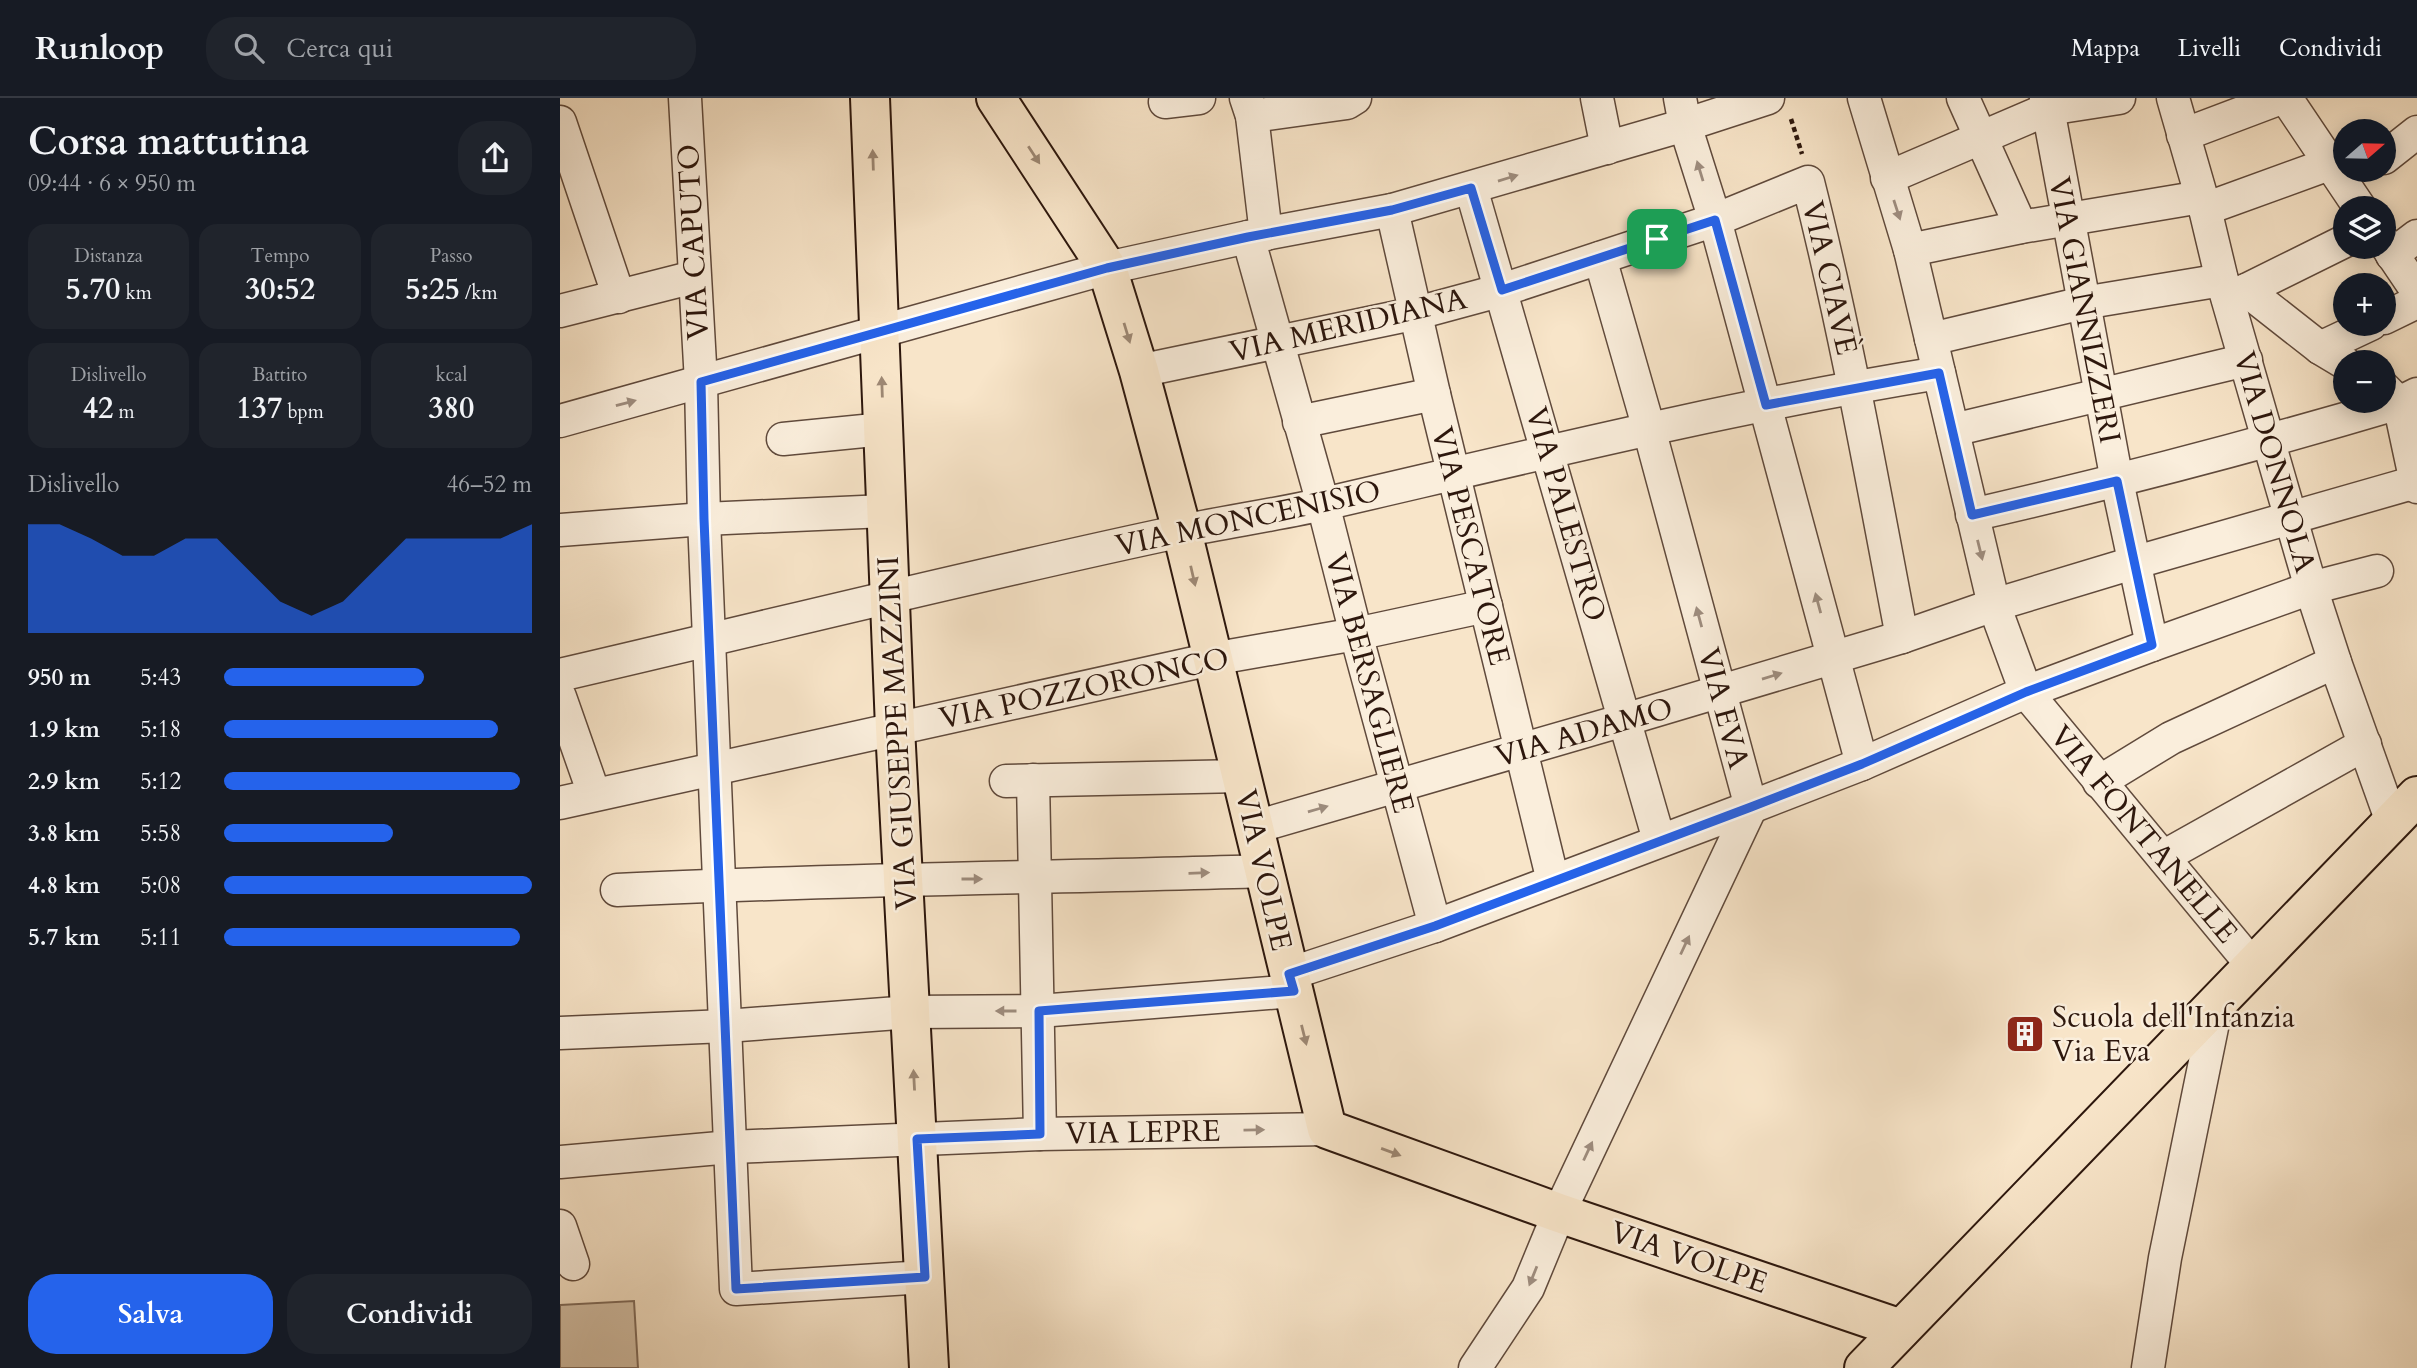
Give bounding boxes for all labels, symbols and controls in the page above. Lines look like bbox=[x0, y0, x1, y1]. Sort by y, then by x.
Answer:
search box bbox=[206, 17, 696, 80]
text: Runloop bbox=[35, 26, 164, 71]
icon: search bbox=[230, 29, 268, 67]
text: Cerca qui bbox=[286, 31, 393, 66]
text: Mappa bbox=[2071, 32, 2140, 65]
text: Livelli bbox=[2178, 32, 2241, 65]
text: Condividi bbox=[2279, 32, 2382, 65]
text: Corsa mattutina bbox=[28, 116, 309, 168]
north arrow bbox=[2333, 119, 2396, 182]
map controls bbox=[2333, 119, 2396, 413]
button: share bbox=[458, 121, 532, 195]
street label: VIA CAPUTO bbox=[668, 143, 719, 341]
one-way arrow bbox=[1027, 145, 1040, 165]
one-way arrow bbox=[867, 149, 878, 171]
one-way arrow bbox=[1694, 161, 1705, 182]
text: 09:44 · 6 × 950 m bbox=[28, 168, 196, 199]
one-way arrow bbox=[1497, 172, 1518, 182]
street label: VIA GIANNIZZERI bbox=[2039, 173, 2130, 447]
button: layers bbox=[2333, 196, 2396, 259]
street label: VIA CIAVÈ bbox=[1792, 197, 1867, 359]
one-way arrow bbox=[1892, 200, 1903, 221]
pin bbox=[1627, 209, 1687, 269]
icon: arrive bbox=[1638, 220, 1676, 258]
text: Distanza bbox=[74, 243, 143, 269]
text: Tempo bbox=[250, 243, 310, 269]
text: Passo bbox=[430, 243, 473, 269]
text: 5.70 bbox=[66, 269, 120, 310]
text: 30:52 bbox=[245, 269, 315, 310]
text: 5:25 bbox=[405, 269, 460, 310]
button: + bbox=[2333, 273, 2396, 336]
street label: VIA MERIDIANA bbox=[1225, 278, 1471, 373]
text: km bbox=[120, 280, 152, 306]
text: /km bbox=[460, 280, 497, 306]
one-way arrow bbox=[1122, 322, 1133, 343]
street label: VIA DONNOLA bbox=[2223, 347, 2326, 578]
button: − bbox=[2333, 350, 2396, 413]
text: Dislivello bbox=[71, 362, 146, 388]
text: Battito bbox=[253, 362, 307, 388]
text: kcal bbox=[435, 362, 467, 388]
one-way arrow bbox=[876, 376, 888, 398]
text: 42 bbox=[83, 388, 113, 429]
text: 137 bbox=[236, 388, 282, 429]
text: 380 bbox=[428, 388, 474, 429]
one-way arrow bbox=[616, 397, 637, 407]
text: m bbox=[113, 399, 135, 425]
text: bpm bbox=[282, 399, 324, 425]
street label: VIA PALESTRO bbox=[1515, 402, 1616, 626]
street label: VIA PESCATORE bbox=[1421, 423, 1520, 670]
text: Dislivello bbox=[28, 469, 119, 500]
text: 46–52 m bbox=[447, 469, 532, 500]
street label: VIA MONCENISIO bbox=[1112, 470, 1384, 567]
one-way arrow bbox=[1975, 539, 1986, 561]
street label: VIA BERSAGLIERE bbox=[1315, 549, 1424, 818]
street label: VIA GIUSEPPE MAZZINI bbox=[868, 555, 927, 911]
one-way arrow bbox=[1187, 565, 1198, 587]
one-way arrow bbox=[1813, 593, 1823, 614]
one-way arrow bbox=[1693, 606, 1704, 628]
street label: VIA POZZORONCO bbox=[935, 638, 1233, 739]
street label: VIA EVA bbox=[1688, 643, 1759, 774]
text: 950 m bbox=[28, 662, 91, 693]
text: 5:43 bbox=[140, 662, 181, 693]
one-way arrow bbox=[1761, 671, 1782, 681]
street label: VIA ADAMO bbox=[1491, 688, 1678, 777]
text: 1.9 km bbox=[28, 714, 100, 745]
text: 5:18 bbox=[140, 714, 181, 745]
street label: VIA FONTANELLE bbox=[2040, 717, 2247, 952]
text: 2.9 km bbox=[28, 766, 100, 797]
text: 5:12 bbox=[140, 766, 181, 797]
street label: VIA VOLPE bbox=[1225, 786, 1302, 955]
one-way arrow bbox=[1307, 803, 1329, 814]
text: 3.8 km bbox=[28, 818, 100, 849]
text: 5:58 bbox=[140, 818, 181, 849]
one-way arrow bbox=[1189, 868, 1211, 879]
text: 4.8 km bbox=[28, 870, 100, 901]
text: 5:08 bbox=[140, 870, 181, 901]
one-way arrow bbox=[961, 873, 983, 885]
text: 5.7 km bbox=[28, 922, 100, 953]
text: 5:11 bbox=[140, 922, 181, 953]
one-way arrow bbox=[1680, 935, 1691, 955]
place label: Scuola dell'Infanzia Via Eva bbox=[2052, 997, 2295, 1072]
one-way arrow bbox=[994, 1005, 1016, 1017]
building icon: Scuola dell'Infanzia Via Eva bbox=[2004, 1013, 2046, 1055]
one-way arrow bbox=[1299, 1024, 1310, 1046]
one-way arrow bbox=[908, 1068, 919, 1090]
street label: VIA LEPRE bbox=[1065, 1111, 1221, 1154]
one-way arrow bbox=[1244, 1124, 1266, 1136]
one-way arrow bbox=[1582, 1141, 1594, 1161]
one-way arrow bbox=[1381, 1147, 1402, 1158]
street label: VIA VOLPE bbox=[1605, 1211, 1773, 1304]
one-way arrow bbox=[1528, 1266, 1539, 1287]
button: Salva bbox=[28, 1274, 273, 1354]
button: Condividi bbox=[287, 1274, 532, 1354]

